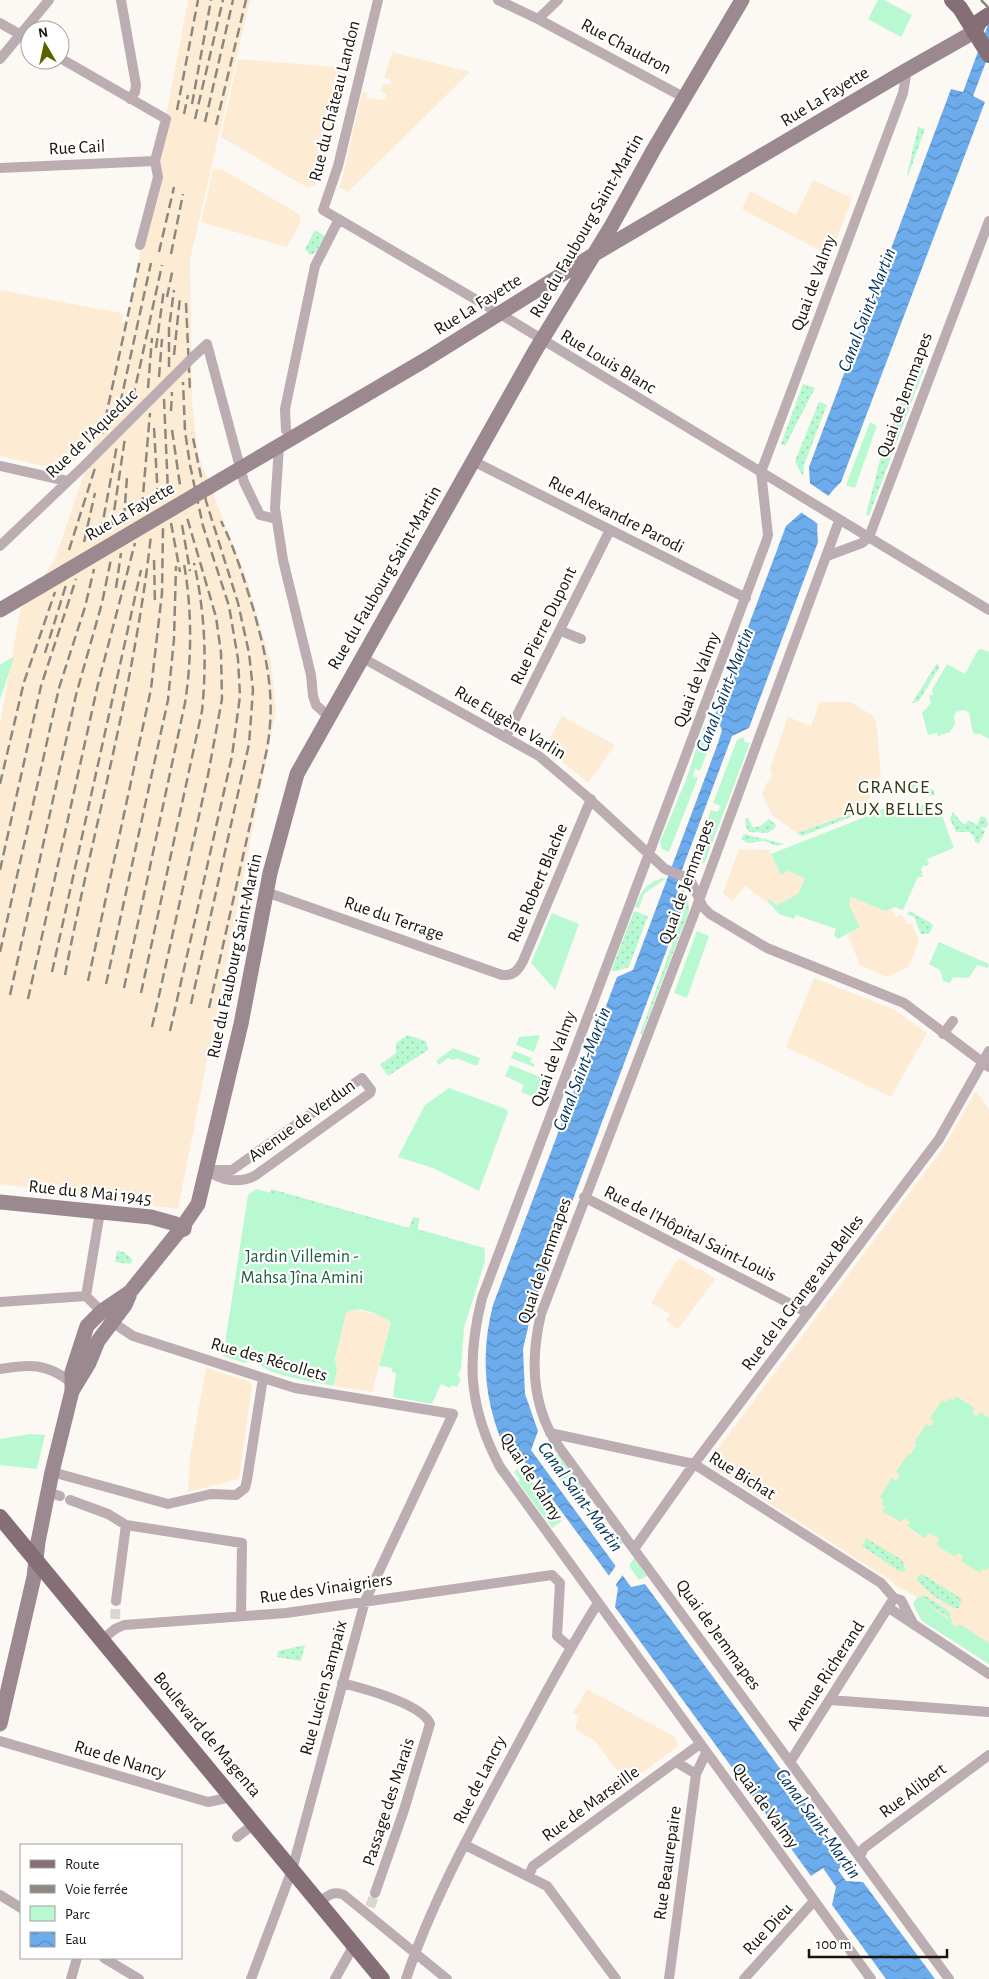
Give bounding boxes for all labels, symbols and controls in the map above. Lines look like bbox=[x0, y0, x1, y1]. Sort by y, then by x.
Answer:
street label: Rue Chaudron bbox=[578, 16, 674, 78]
street label: Rue du Château Landon bbox=[306, 19, 364, 183]
north arrow bbox=[20, 20, 70, 70]
text: N bbox=[37, 25, 49, 41]
street label: Rue La Fayette bbox=[778, 64, 872, 130]
street label: Rue du Faubourg Saint-Martin bbox=[527, 131, 647, 321]
street label: Rue Cail bbox=[48, 138, 106, 158]
street label: Quai de Valmy bbox=[788, 232, 840, 333]
water label: Canal Saint-Martin bbox=[835, 246, 899, 374]
street label: Rue La Fayette bbox=[431, 271, 525, 339]
street label: Rue Louis Blanc bbox=[557, 327, 659, 398]
street label: Quai de Jemmapes bbox=[874, 330, 936, 460]
street label: Rue de l'Aqueduc bbox=[43, 386, 141, 482]
street label: Rue Alexandre Parodi bbox=[545, 473, 687, 557]
street label: Rue La Fayette bbox=[82, 479, 178, 545]
street label: Rue du Faubourg Saint-Martin bbox=[325, 483, 445, 673]
street label: Rue Pierre Dupont bbox=[508, 564, 580, 688]
water label: Canal Saint-Martin bbox=[693, 626, 757, 754]
street label: Quai de Valmy bbox=[671, 630, 724, 730]
street label: Rue Eugène Varlin bbox=[451, 683, 569, 763]
district label: GRANGE AUX BELLES bbox=[844, 778, 944, 819]
street label: Quai de Jemmapes bbox=[656, 817, 718, 947]
street label: Rue Robert Blache bbox=[505, 821, 571, 945]
street label: Rue du Faubourg Saint-Martin bbox=[204, 852, 266, 1060]
street label: Rue du Terrage bbox=[342, 894, 446, 944]
water label: Canal Saint-Martin bbox=[550, 1005, 614, 1133]
street label: Quai de Valmy bbox=[528, 1008, 580, 1109]
street label: Avenue de Verdun bbox=[245, 1076, 359, 1166]
street label: Rue du 8 Mai 1945 bbox=[28, 1178, 152, 1208]
street label: Rue de l'Hôpital Saint-Louis bbox=[601, 1183, 779, 1285]
street label: Quai de Jemmapes bbox=[515, 1196, 575, 1326]
street label: Rue de la Grange aux Belles bbox=[739, 1212, 867, 1374]
park label: Jardin Villemin - Mahsa Jîna Amini bbox=[241, 1248, 363, 1287]
street label: Rue des Récollets bbox=[209, 1335, 329, 1385]
street label: Quai de Valmy bbox=[496, 1430, 566, 1524]
water label: Canal Saint-Martin bbox=[534, 1439, 626, 1555]
street label: Rue Bichat bbox=[706, 1449, 779, 1503]
street label: Rue des Vinaigriers bbox=[259, 1571, 393, 1607]
street label: Quai de Jemmapes bbox=[672, 1577, 764, 1693]
street label: Rue Lucien Sampaix bbox=[297, 1618, 351, 1757]
street label: Avenue Richerand bbox=[784, 1618, 868, 1734]
street label: Boulevard de Magenta bbox=[150, 1669, 264, 1801]
street label: Rue de Lancry bbox=[450, 1733, 510, 1827]
street label: Passage des Marais bbox=[360, 1736, 418, 1868]
street label: Rue de Nancy bbox=[72, 1738, 168, 1783]
street label: Quai de Valmy bbox=[728, 1760, 802, 1852]
street label: Rue Alibert bbox=[876, 1760, 950, 1822]
street label: Rue de Marseille bbox=[539, 1763, 643, 1845]
water label: Canal Saint-Martin bbox=[772, 1766, 864, 1882]
street label: Rue Beaurepaire bbox=[651, 1805, 685, 1921]
legend bbox=[20, 1844, 182, 1959]
text: Route bbox=[65, 1857, 99, 1872]
text: Voie ferrée bbox=[65, 1882, 128, 1897]
street label: Rue Dieu bbox=[740, 1900, 796, 1958]
text: Parc bbox=[65, 1907, 90, 1922]
scale bar bbox=[809, 1926, 946, 1958]
text: Eau bbox=[65, 1932, 87, 1947]
text: 100 m bbox=[816, 1937, 851, 1952]

